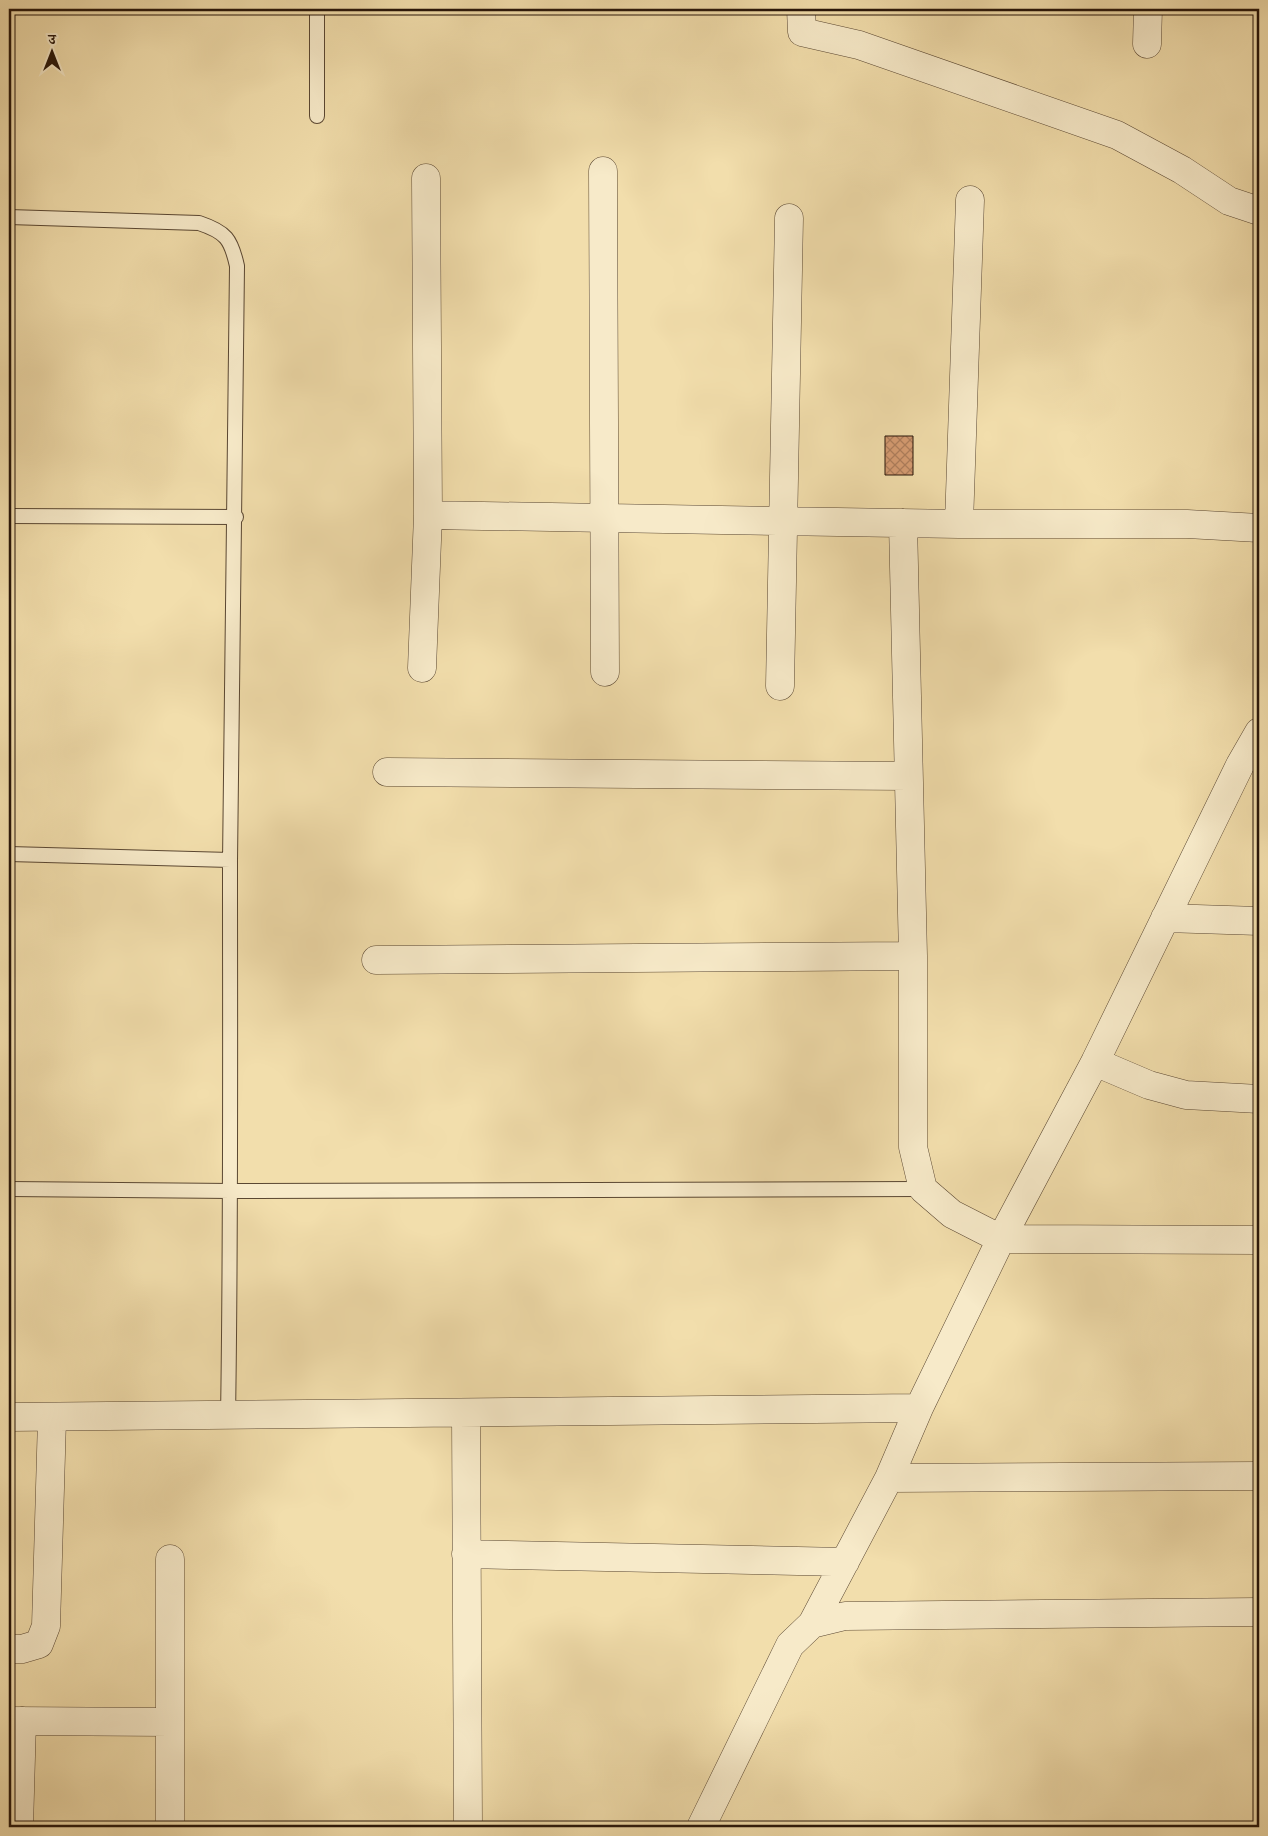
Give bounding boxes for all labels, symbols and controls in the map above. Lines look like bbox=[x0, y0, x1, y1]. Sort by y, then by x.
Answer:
north arrow bbox=[28, 28, 78, 78]
text: उ bbox=[47, 30, 56, 48]

